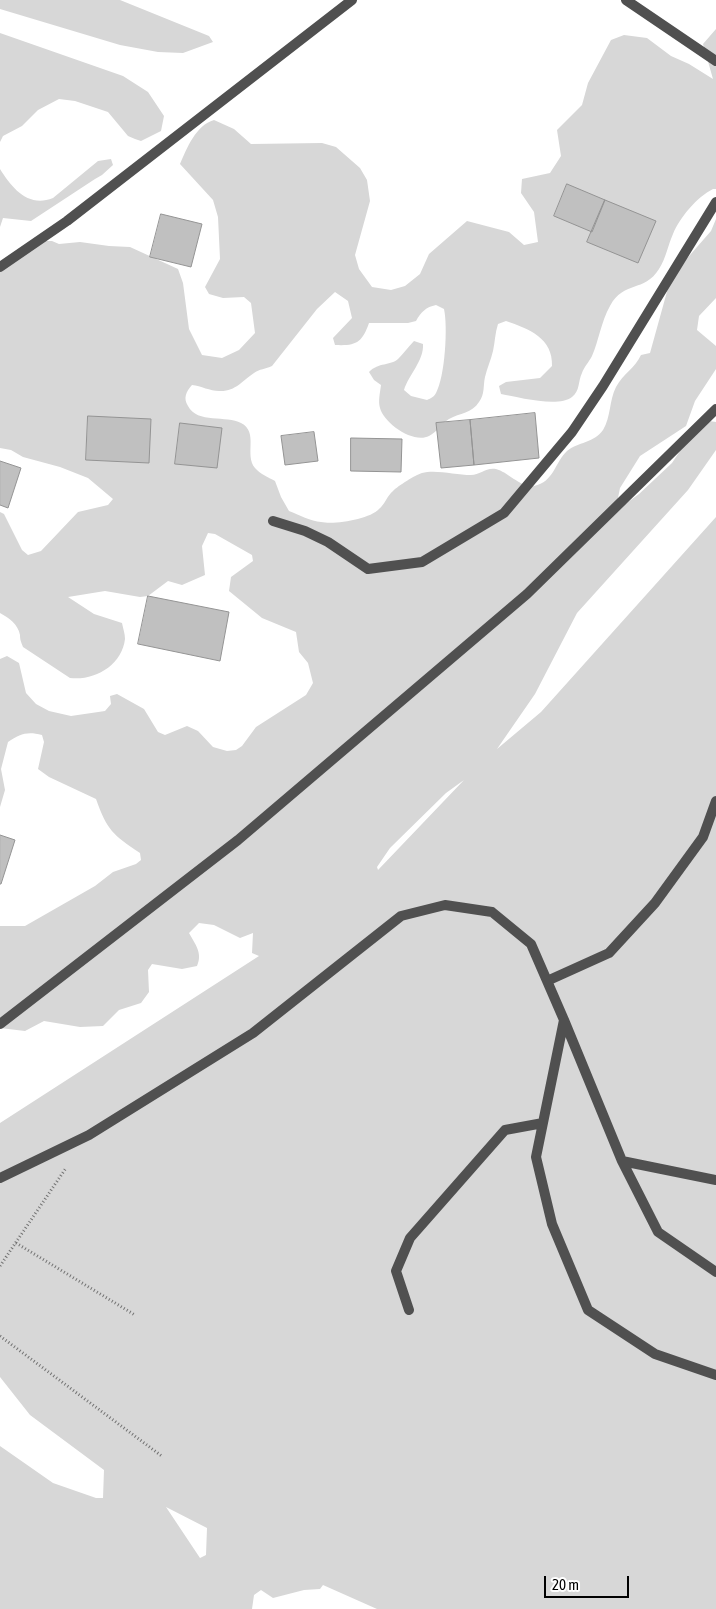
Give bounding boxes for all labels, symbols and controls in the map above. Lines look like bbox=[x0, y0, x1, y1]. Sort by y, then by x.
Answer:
scale bar bbox=[546, 1566, 631, 1598]
text: 20 m bbox=[552, 1576, 579, 1593]

